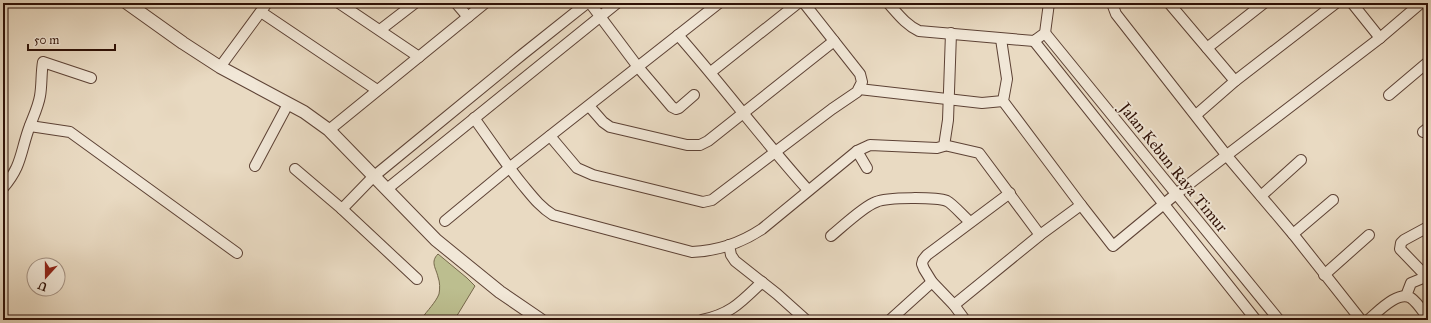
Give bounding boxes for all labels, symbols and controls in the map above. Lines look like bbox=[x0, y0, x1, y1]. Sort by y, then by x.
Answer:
scale bar bbox=[28, 26, 115, 52]
text: 50 m bbox=[34, 33, 59, 47]
street label: Jalan Kebun Raya Timur bbox=[1114, 97, 1232, 236]
north arrow bbox=[26, 257, 66, 297]
text: U bbox=[36, 278, 49, 293]

